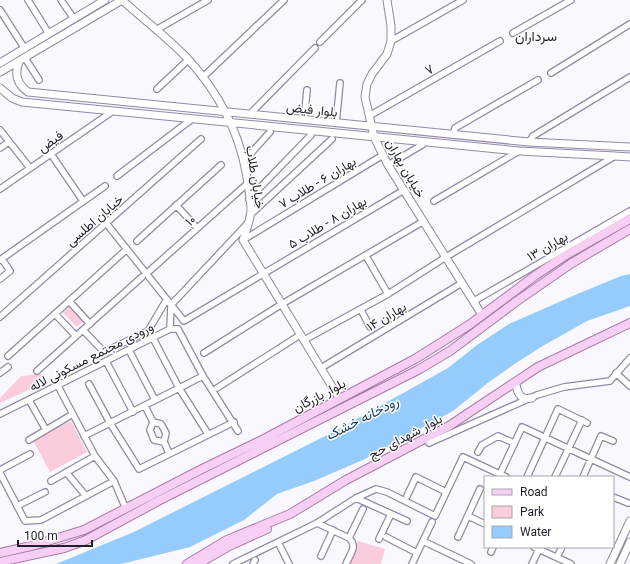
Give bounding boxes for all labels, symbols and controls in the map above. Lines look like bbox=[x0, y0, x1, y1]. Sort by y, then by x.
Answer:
district label: سرداران bbox=[515, 28, 557, 45]
street label: ۷ bbox=[422, 61, 437, 78]
street label: بلوار فیض bbox=[285, 99, 339, 121]
street label: فیض bbox=[35, 127, 66, 156]
street label: خیابان بهاران bbox=[382, 136, 429, 201]
street label: خیابان طلاب bbox=[242, 144, 268, 210]
street label: بهاران ۶ - طلاب ۷ bbox=[276, 153, 359, 212]
street label: خيابان اطلسى bbox=[63, 191, 127, 250]
street label: بهاران ۸ - طلاب ۵ bbox=[285, 193, 370, 253]
street label: ۱۰ bbox=[182, 212, 199, 229]
street label: بهاران ۱۳ bbox=[524, 229, 571, 265]
street label: بهاران ۱۴ bbox=[364, 299, 409, 335]
street label: ورودی مجتمع مسکونی لاله bbox=[27, 319, 157, 396]
street label: بلوار بازرگان bbox=[290, 375, 349, 416]
water label: رودخانه خشک bbox=[323, 393, 402, 444]
street label: بلوار شهدای حج bbox=[366, 411, 446, 464]
legend bbox=[484, 476, 614, 548]
text: Road bbox=[520, 485, 548, 499]
text: Park bbox=[520, 505, 545, 519]
scale bar bbox=[18, 522, 92, 548]
text: Water bbox=[520, 525, 551, 539]
text: 100 m bbox=[24, 529, 58, 543]

